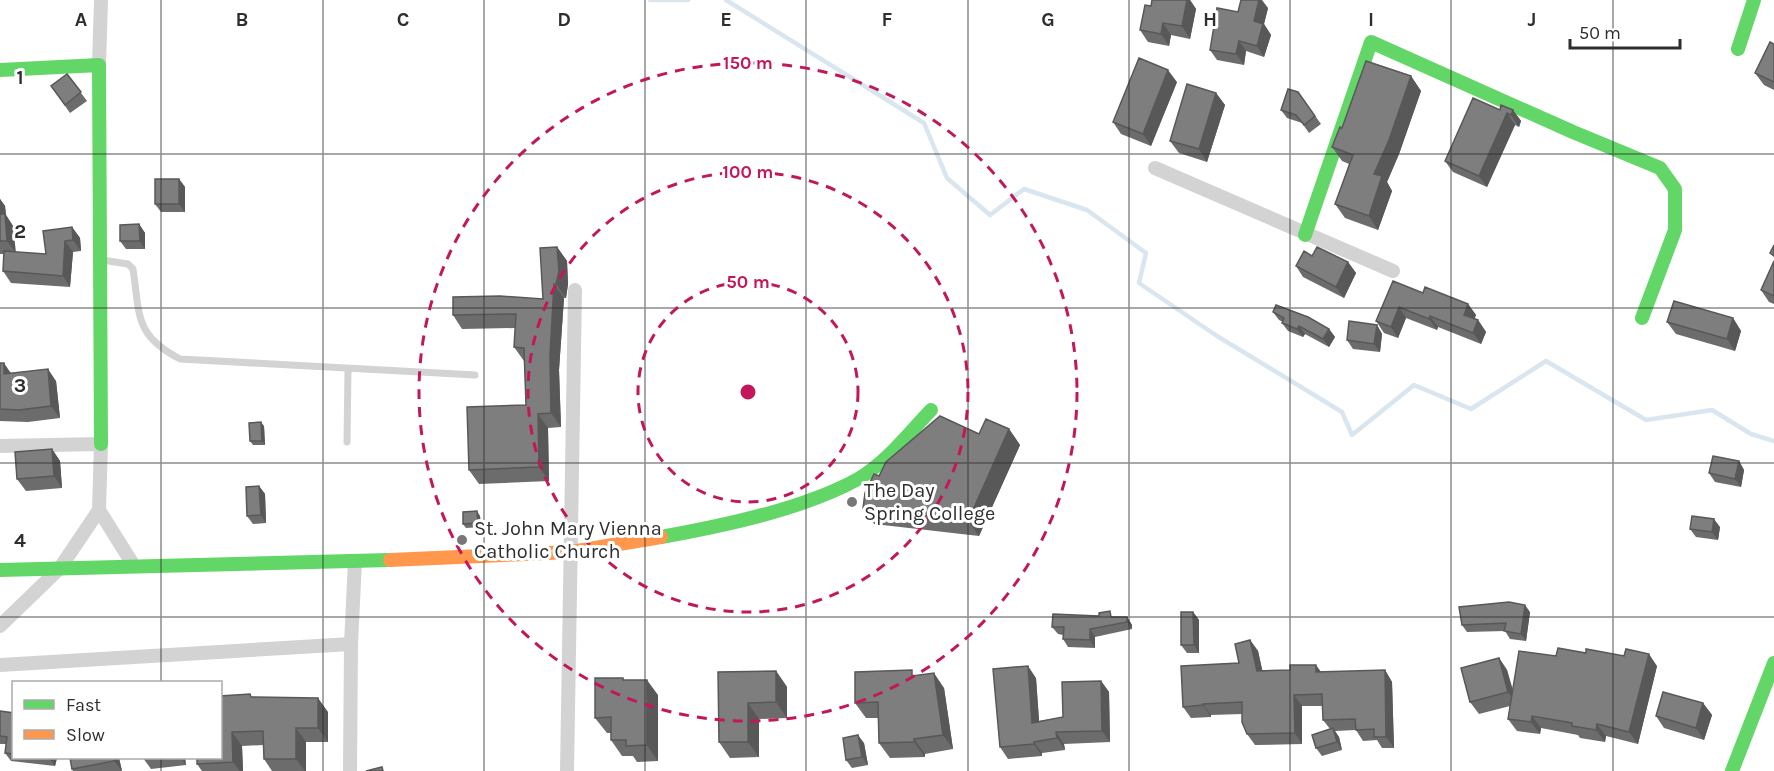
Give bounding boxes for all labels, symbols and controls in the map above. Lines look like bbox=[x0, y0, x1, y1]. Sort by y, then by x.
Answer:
text: A bbox=[75, 8, 88, 31]
text: B bbox=[236, 8, 248, 31]
text: C bbox=[397, 8, 409, 31]
text: D bbox=[557, 8, 571, 31]
text: E bbox=[720, 8, 732, 31]
text: F bbox=[882, 8, 893, 31]
text: G bbox=[1041, 8, 1055, 31]
text: H bbox=[1203, 8, 1217, 31]
text: I bbox=[1368, 8, 1374, 31]
text: J bbox=[1528, 8, 1536, 31]
scale bar bbox=[1570, 12, 1680, 50]
text: 50 m bbox=[1579, 22, 1621, 44]
text: 150 m bbox=[723, 52, 773, 74]
text: 1 bbox=[16, 66, 24, 89]
text: 100 m bbox=[723, 161, 773, 183]
text: 2 bbox=[14, 220, 26, 243]
text: 50 m bbox=[726, 271, 770, 293]
text: 3 bbox=[14, 374, 26, 397]
centre of rings bbox=[738, 382, 758, 402]
place label: The Day Spring College bbox=[864, 479, 995, 525]
marker: The Day Spring College bbox=[845, 495, 859, 509]
place label: St. John Mary Vienna Catholic Church bbox=[474, 517, 662, 563]
text: 4 bbox=[14, 529, 26, 552]
marker: St. John Mary Vienna Catholic Church bbox=[455, 533, 469, 547]
legend bbox=[12, 681, 222, 759]
text: Fast bbox=[66, 694, 101, 716]
text: Slow bbox=[66, 724, 105, 746]

